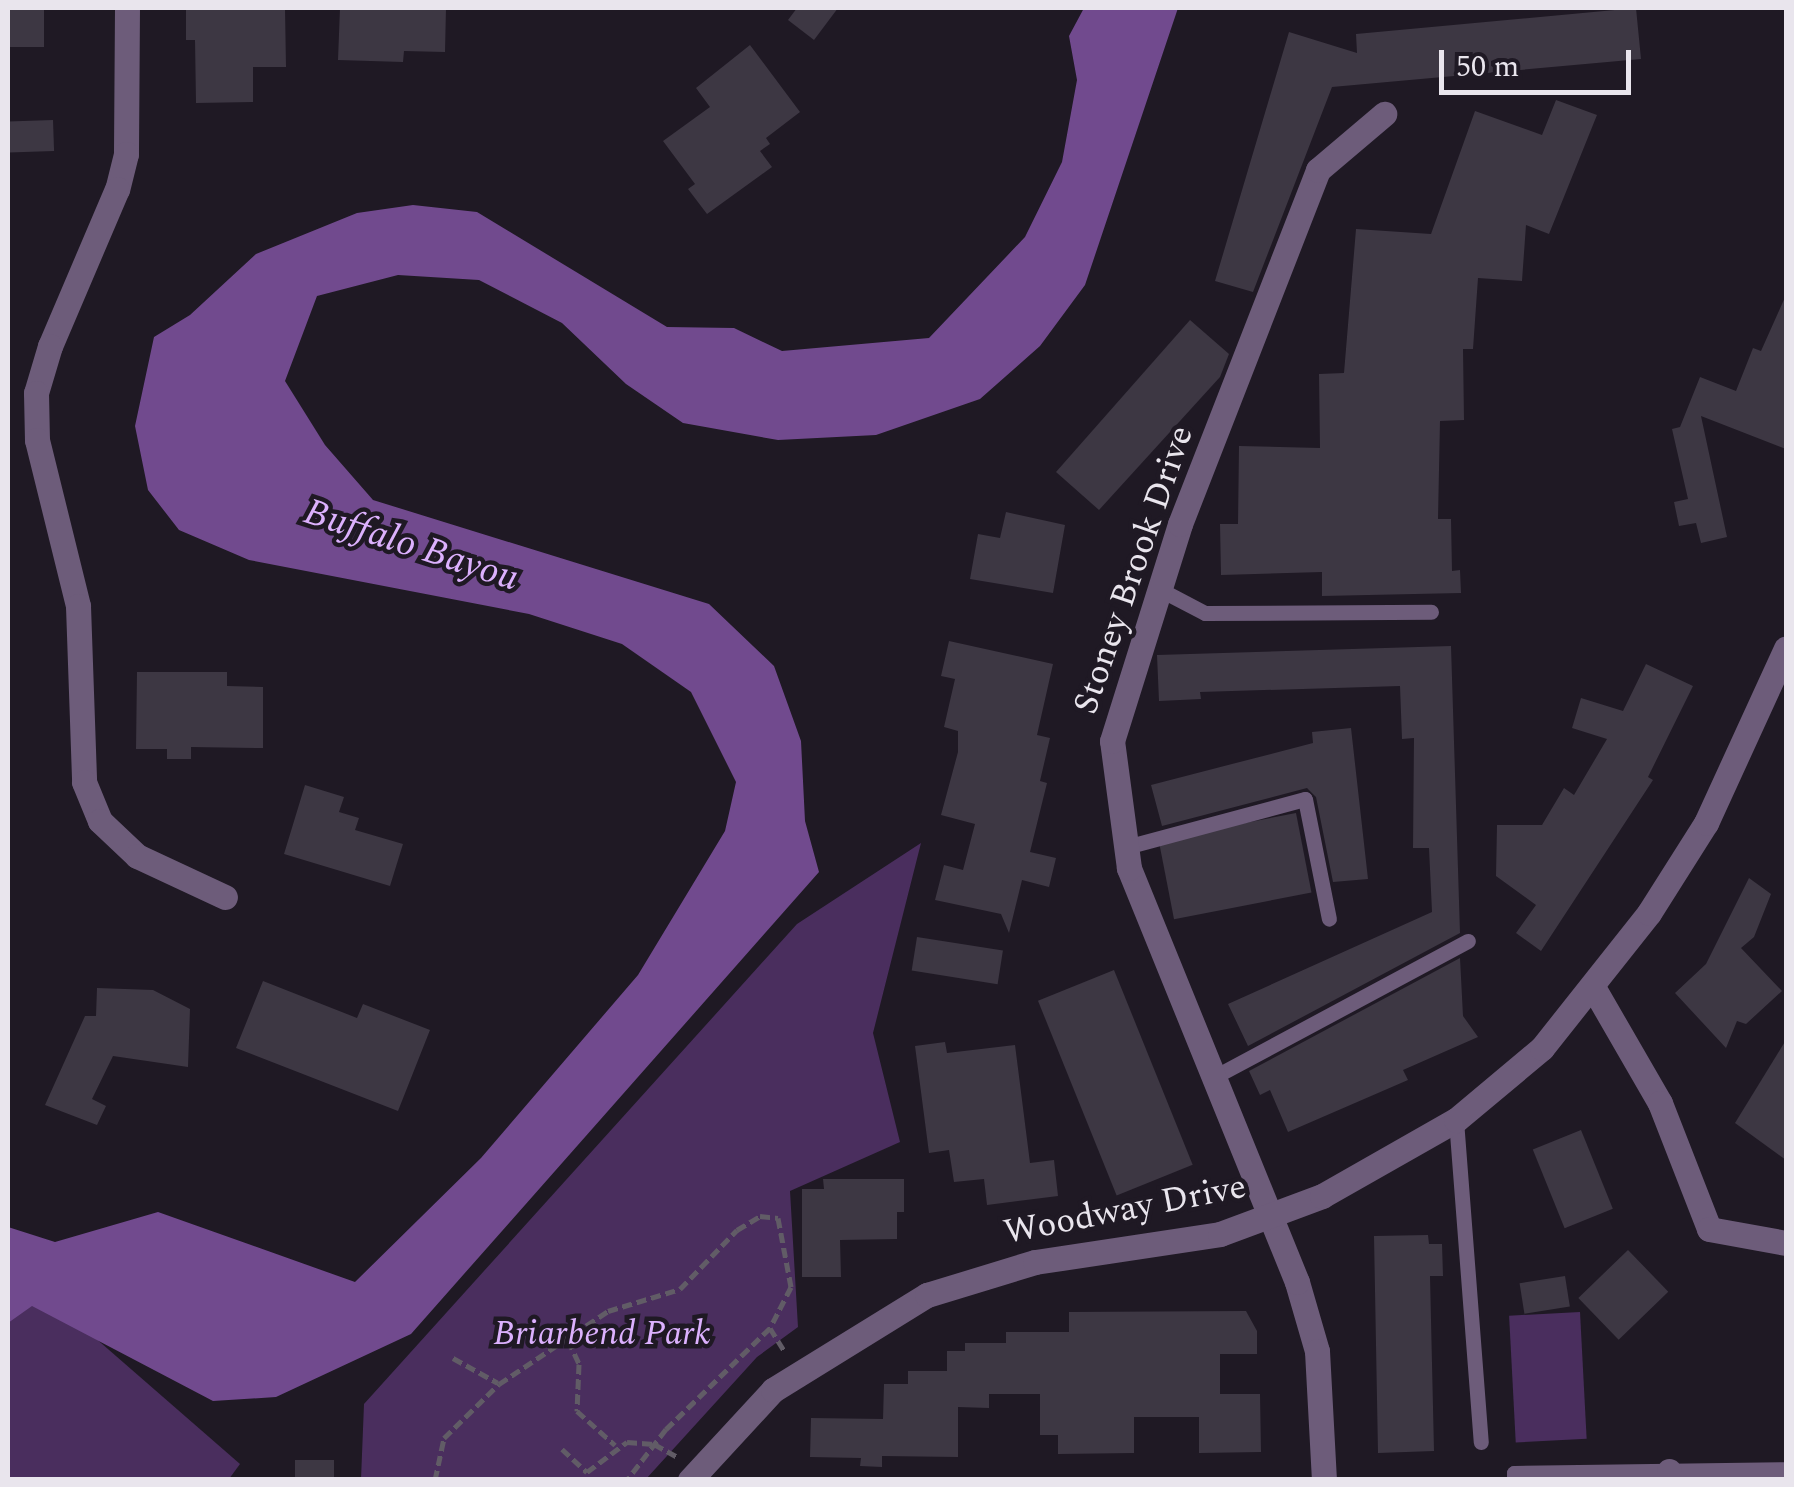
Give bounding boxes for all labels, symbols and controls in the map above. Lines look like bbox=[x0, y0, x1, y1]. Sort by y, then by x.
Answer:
scale bar bbox=[1444, 30, 1636, 92]
text: 50 m bbox=[1456, 44, 1519, 90]
street label: Stoney Brook Drive bbox=[1065, 420, 1203, 720]
water label: Buffalo Bayou bbox=[298, 490, 524, 602]
street label: Woodway Drive bbox=[1000, 1166, 1250, 1254]
park label: Briarbend Park bbox=[493, 1313, 711, 1355]

